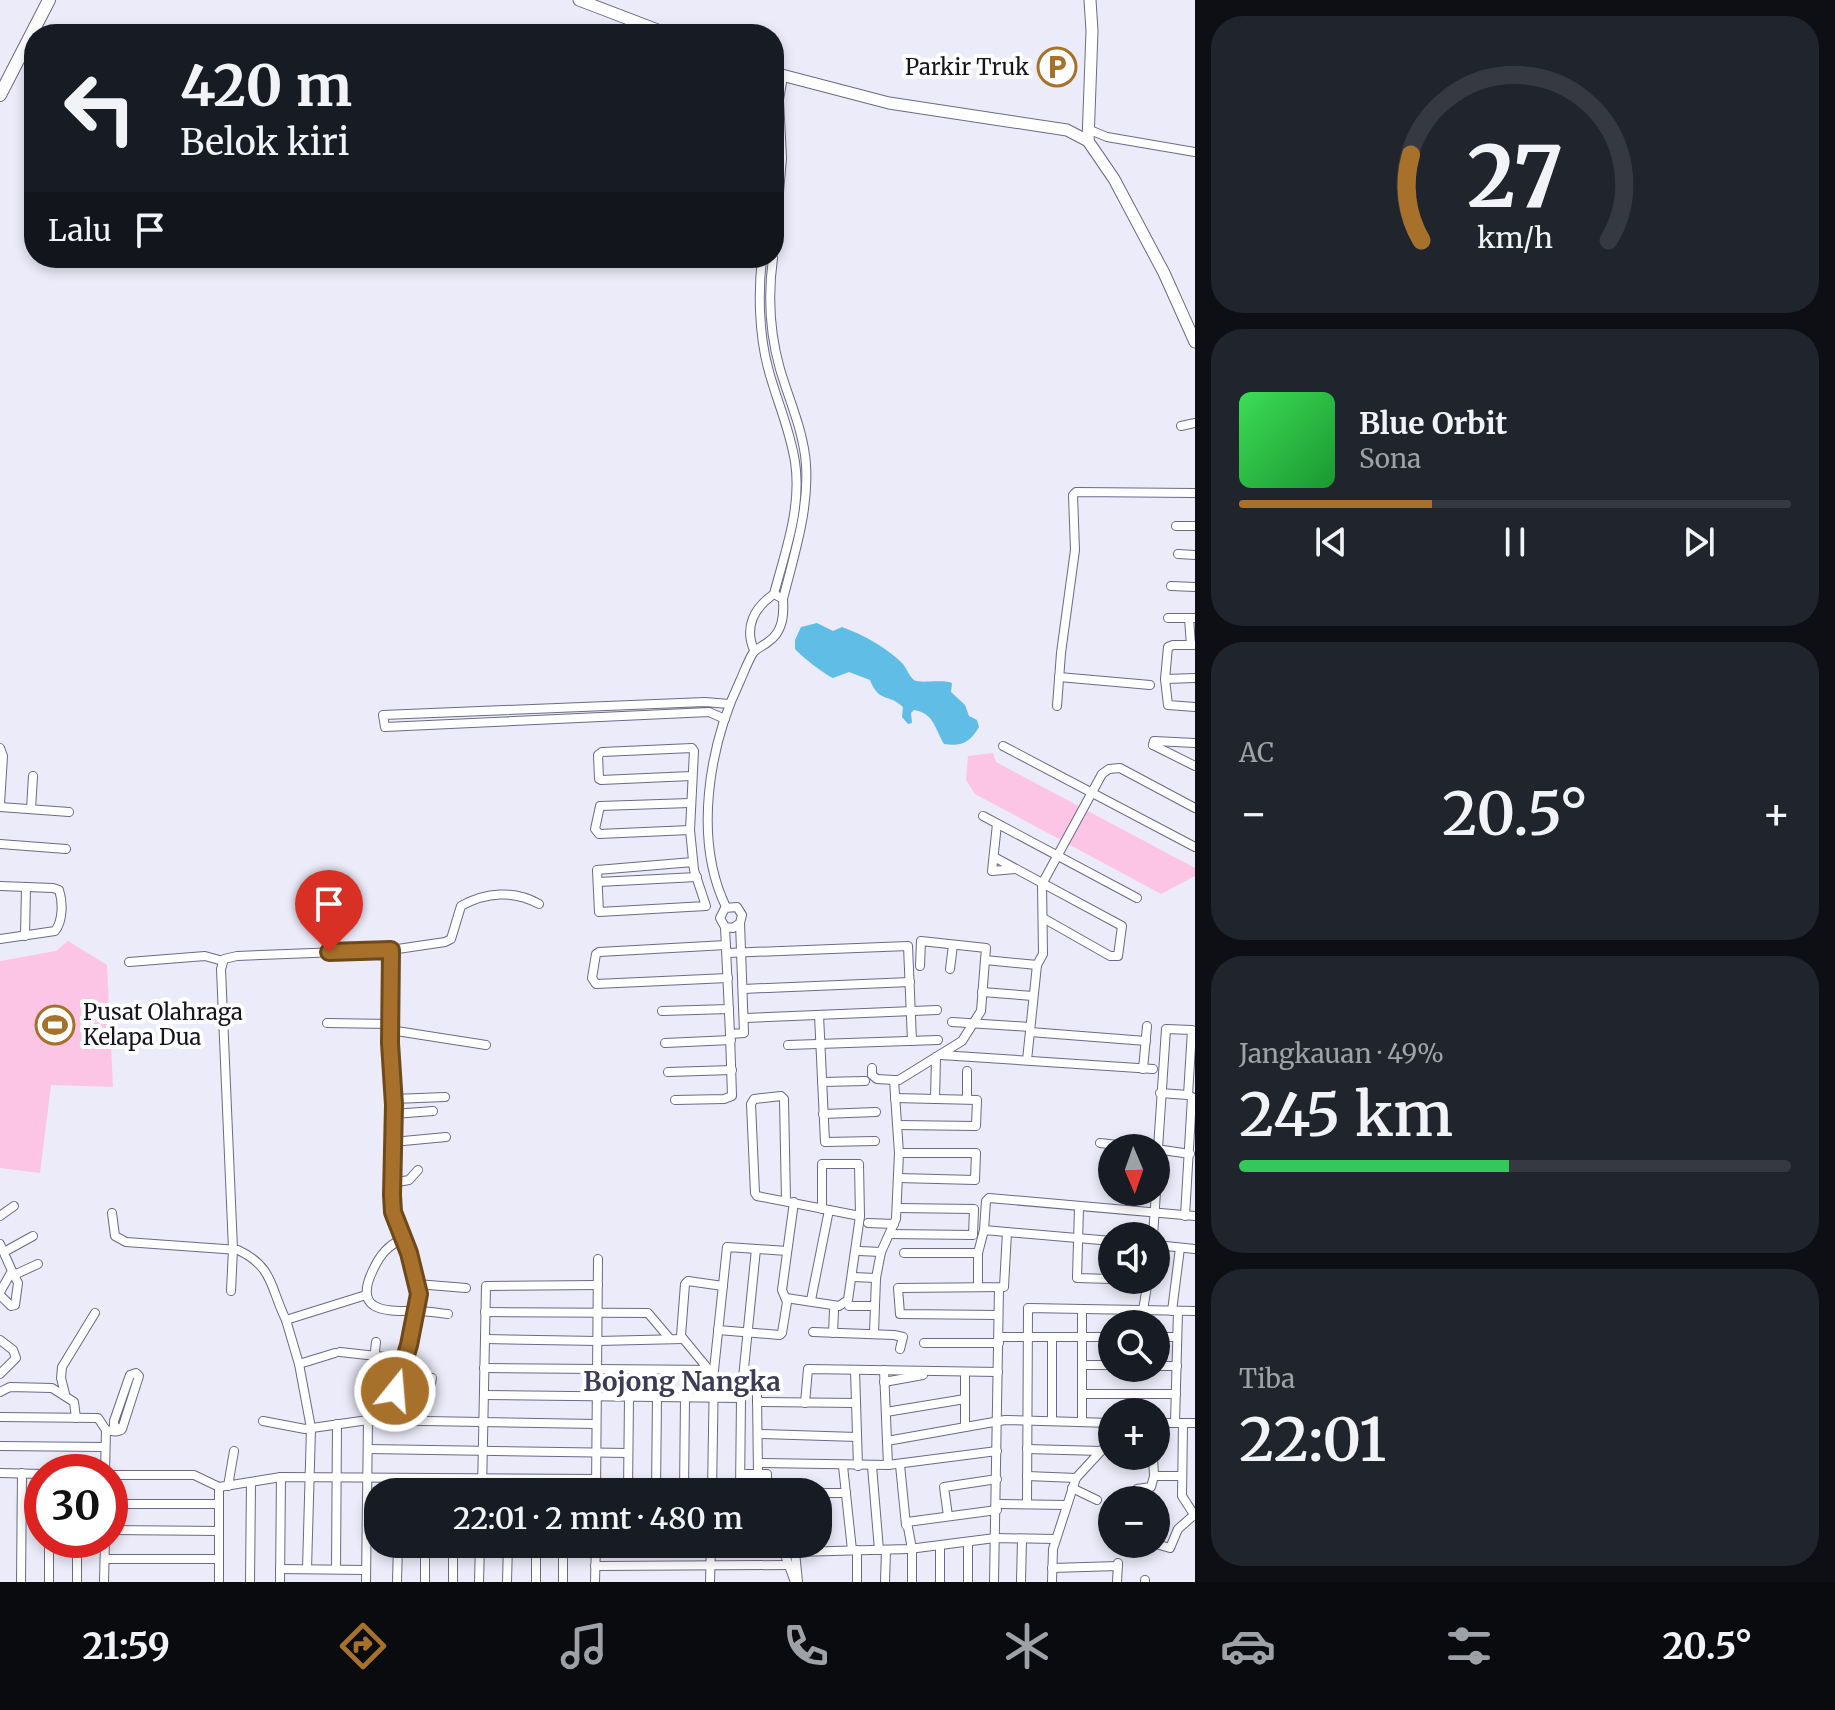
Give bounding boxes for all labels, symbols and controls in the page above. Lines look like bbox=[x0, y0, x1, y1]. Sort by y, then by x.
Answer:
parking icon: Parkir Truk bbox=[1036, 46, 1078, 88]
text: 420 m bbox=[180, 51, 352, 121]
place label: Parkir Truk bbox=[905, 53, 1029, 81]
icon: left bbox=[48, 56, 152, 160]
text: Belok kiri bbox=[180, 120, 349, 165]
text: 27 bbox=[1467, 124, 1563, 229]
icon: arrive bbox=[128, 208, 172, 252]
text: Lalu bbox=[48, 211, 112, 249]
text: km/h bbox=[1477, 220, 1553, 256]
text: Blue Orbit bbox=[1359, 404, 1507, 442]
text: Sona bbox=[1359, 442, 1421, 475]
icon: previous bbox=[1309, 520, 1353, 564]
icon: pause bbox=[1493, 520, 1537, 564]
icon: next bbox=[1677, 520, 1721, 564]
text: AC bbox=[1239, 736, 1274, 769]
text: 20.5° bbox=[1442, 776, 1588, 851]
text: − bbox=[1239, 786, 1268, 841]
text: + bbox=[1762, 786, 1791, 841]
pin bbox=[295, 870, 363, 952]
icon: arrive bbox=[307, 882, 351, 926]
place label: Pusat Olahraga Kelapa Dua bbox=[83, 998, 243, 1051]
sports icon: Pusat Olahraga Kelapa Dua bbox=[34, 1004, 76, 1046]
text: Jangkauan · 49% bbox=[1239, 1037, 1444, 1070]
text: 245 km bbox=[1239, 1077, 1453, 1152]
north arrow bbox=[1098, 1134, 1170, 1206]
map controls bbox=[1098, 1134, 1170, 1558]
button: sound bbox=[1098, 1222, 1170, 1294]
button: search bbox=[1098, 1310, 1170, 1382]
position arrow bbox=[353, 1349, 437, 1433]
text: Tiba bbox=[1239, 1362, 1295, 1395]
district label: Bojong Nangka bbox=[583, 1365, 781, 1398]
button: + bbox=[1098, 1398, 1170, 1470]
text: 22:01 bbox=[1239, 1402, 1387, 1477]
speed limit sign: 30 bbox=[24, 1454, 128, 1558]
button: − bbox=[1098, 1486, 1170, 1558]
text: 22:01 · 2 mnt · 480 m bbox=[453, 1499, 743, 1537]
icon: directions bbox=[335, 1618, 391, 1674]
icon: music bbox=[556, 1618, 612, 1674]
icon: phone bbox=[778, 1618, 834, 1674]
icon: climate bbox=[999, 1618, 1055, 1674]
icon: car bbox=[1220, 1618, 1276, 1674]
icon: filters bbox=[1441, 1618, 1497, 1674]
text: 21:59 bbox=[83, 1624, 170, 1669]
text: 20.5° bbox=[1662, 1624, 1752, 1669]

